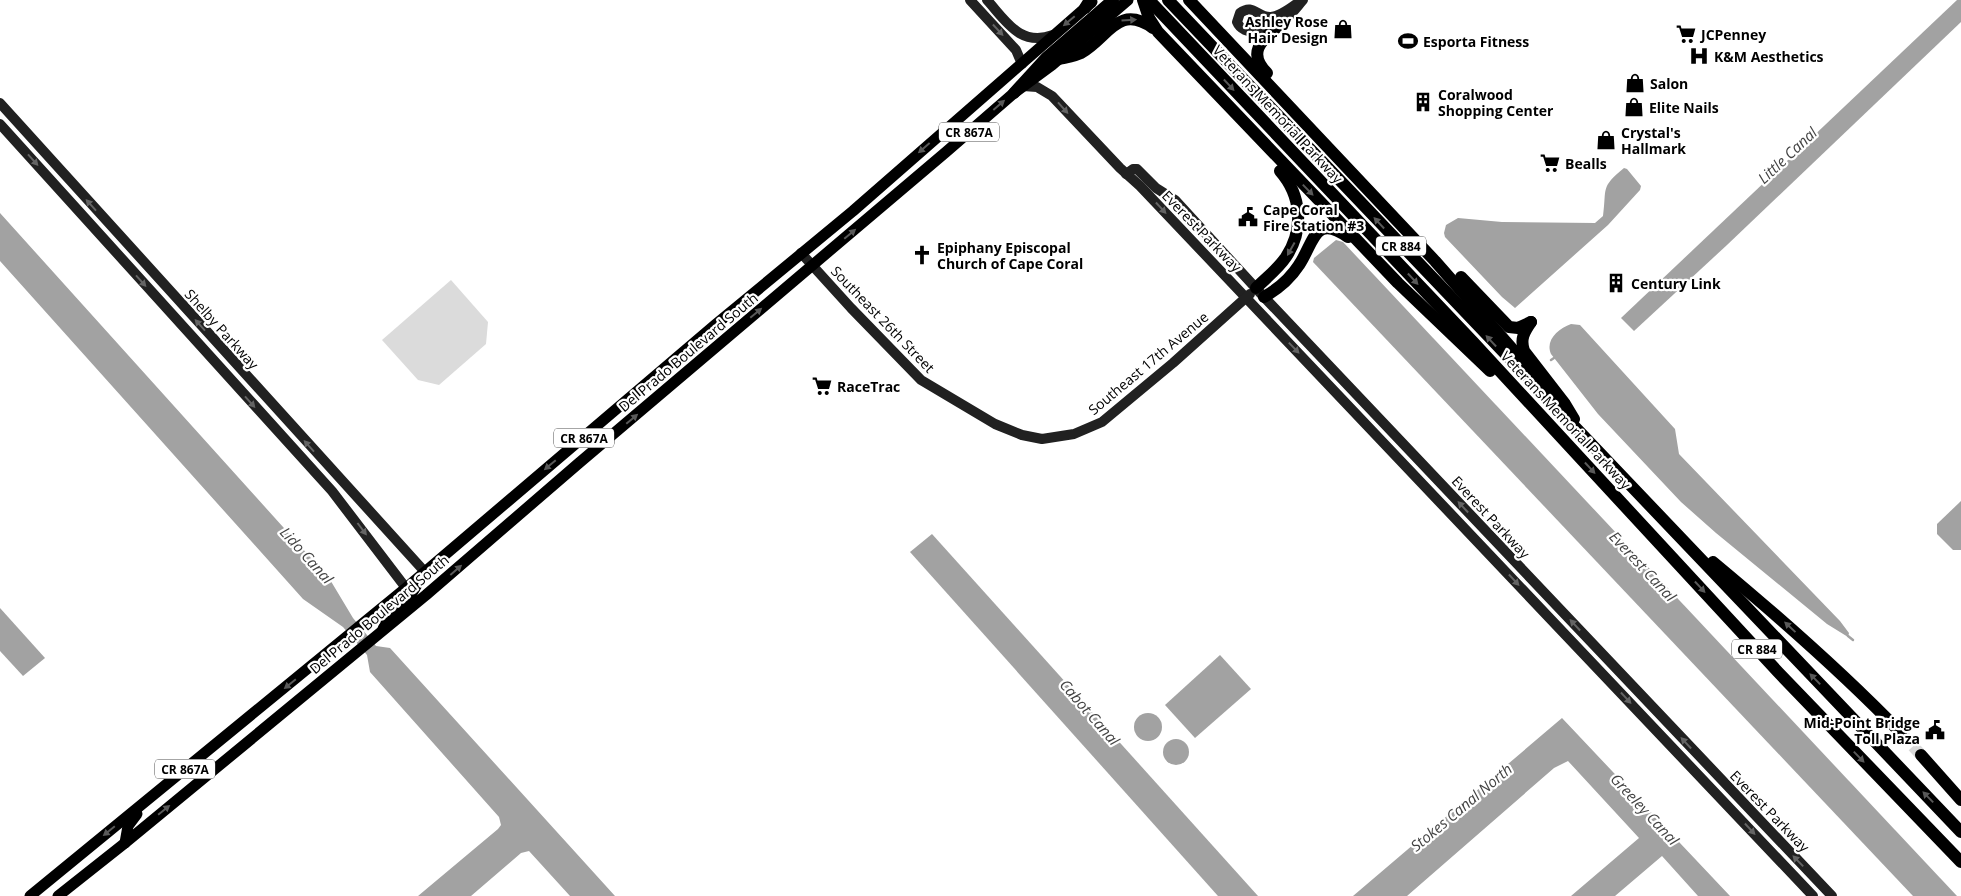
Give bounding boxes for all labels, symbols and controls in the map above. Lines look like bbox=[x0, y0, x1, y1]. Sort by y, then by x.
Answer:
place label: Ashley Rose Hair Design bbox=[1245, 12, 1328, 47]
one-way arrow bbox=[1062, 16, 1075, 27]
one-way arrow bbox=[1122, 16, 1138, 24]
shop icon: Ashley Rose Hair Design bbox=[1332, 18, 1354, 40]
supermarket icon: JCPenney bbox=[1675, 23, 1697, 45]
one-way arrow bbox=[992, 24, 1004, 36]
place label: JCPenney bbox=[1699, 25, 1766, 44]
sports icon: Esporta Fitness bbox=[1397, 30, 1419, 52]
place label: Esporta Fitness bbox=[1423, 32, 1529, 51]
street label: Veterans Memorial Parkway bbox=[1209, 41, 1348, 188]
hospital icon: K&M Aesthetics bbox=[1688, 45, 1710, 67]
place label: K&M Aesthetics bbox=[1714, 47, 1824, 66]
shop icon: Salon bbox=[1624, 72, 1646, 94]
place label: Salon bbox=[1650, 74, 1688, 93]
one-way arrow bbox=[1223, 78, 1235, 90]
place label: Coralwood Shopping Center bbox=[1438, 85, 1554, 120]
building icon: Coralwood Shopping Center bbox=[1412, 91, 1434, 113]
shop icon: Elite Nails bbox=[1623, 96, 1645, 118]
place label: Elite Nails bbox=[1649, 98, 1719, 117]
one-way arrow bbox=[993, 99, 1005, 111]
one-way arrow bbox=[1058, 101, 1069, 114]
road number: CR 867A bbox=[939, 122, 999, 142]
water label: Little Canal bbox=[1753, 122, 1822, 188]
place label: Crystal's Hallmark bbox=[1621, 123, 1686, 158]
shop icon: Crystal's Hallmark bbox=[1595, 129, 1617, 151]
one-way arrow bbox=[918, 143, 931, 154]
supermarket icon: Bealls bbox=[1539, 152, 1561, 174]
one-way arrow bbox=[27, 154, 38, 167]
place label: Bealls bbox=[1565, 154, 1607, 173]
one-way arrow bbox=[1302, 183, 1314, 195]
street label: Everest Parkway bbox=[1158, 186, 1246, 277]
one-way arrow bbox=[86, 198, 97, 211]
place label: Cape Coral Fire Station #3 bbox=[1263, 200, 1364, 235]
one-way arrow bbox=[1155, 202, 1167, 214]
public building icon: Cape Coral Fire Station #3 bbox=[1237, 206, 1259, 228]
one-way arrow bbox=[1373, 217, 1385, 229]
one-way arrow bbox=[843, 229, 856, 240]
road number: CR 884 bbox=[1376, 237, 1426, 256]
place label: Epiphany Episcopal Church of Cape Coral bbox=[937, 238, 1083, 273]
one-way arrow bbox=[1286, 242, 1295, 255]
church icon: Epiphany Episcopal Church of Cape Coral bbox=[911, 244, 933, 266]
street label: Southeast 26th Street bbox=[827, 261, 939, 377]
one-way arrow bbox=[1407, 272, 1419, 284]
building icon: Century Link bbox=[1605, 272, 1627, 294]
place label: Century Link bbox=[1631, 274, 1721, 293]
one-way arrow bbox=[136, 275, 147, 288]
street label: Shelby Parkway bbox=[181, 285, 264, 374]
street label: Del Prado Boulevard South bbox=[614, 288, 762, 416]
street label: Southeast 17th Avenue bbox=[1084, 307, 1212, 419]
one-way arrow bbox=[749, 308, 762, 319]
one-way arrow bbox=[195, 319, 206, 332]
one-way arrow bbox=[1485, 335, 1497, 347]
one-way arrow bbox=[1288, 341, 1300, 353]
street label: Veterans Memorial Parkway bbox=[1497, 347, 1636, 494]
supermarket icon: RaceTrac bbox=[811, 375, 833, 397]
place label: RaceTrac bbox=[837, 377, 900, 396]
one-way arrow bbox=[244, 395, 256, 407]
one-way arrow bbox=[626, 413, 639, 424]
road number: CR 867A bbox=[554, 428, 614, 448]
one-way arrow bbox=[303, 441, 315, 453]
one-way arrow bbox=[544, 460, 557, 471]
one-way arrow bbox=[1584, 462, 1596, 474]
street label: Everest Parkway bbox=[1448, 472, 1535, 563]
one-way arrow bbox=[1457, 501, 1469, 513]
water label: Lido Canal bbox=[276, 522, 339, 589]
one-way arrow bbox=[357, 522, 367, 536]
water label: Everest Canal bbox=[1605, 527, 1682, 606]
street label: Del Prado Boulevard South bbox=[305, 550, 453, 678]
one-way arrow bbox=[449, 564, 462, 575]
one-way arrow bbox=[1508, 574, 1520, 586]
one-way arrow bbox=[1694, 581, 1706, 593]
one-way arrow bbox=[1569, 619, 1581, 631]
one-way arrow bbox=[1784, 621, 1796, 633]
road number: CR 884 bbox=[1732, 640, 1782, 659]
one-way arrow bbox=[1809, 673, 1821, 685]
water label: Cabot Canal bbox=[1056, 675, 1125, 750]
one-way arrow bbox=[283, 679, 296, 690]
one-way arrow bbox=[1620, 692, 1632, 704]
place label: Mid-Point Bridge Toll Plaza bbox=[1803, 713, 1920, 748]
public building icon: Mid-Point Bridge Toll Plaza bbox=[1924, 719, 1946, 741]
one-way arrow bbox=[1680, 737, 1692, 749]
one-way arrow bbox=[1853, 750, 1865, 762]
water label: Stokes Canal North bbox=[1406, 759, 1516, 855]
road number: CR 867A bbox=[155, 760, 215, 779]
street label: Everest Parkway bbox=[1726, 766, 1814, 857]
water label: Greeley Canal bbox=[1607, 769, 1684, 850]
one-way arrow bbox=[1922, 791, 1934, 803]
one-way arrow bbox=[157, 805, 170, 816]
one-way arrow bbox=[1744, 822, 1756, 834]
one-way arrow bbox=[103, 825, 116, 836]
one-way arrow bbox=[1792, 855, 1804, 867]

